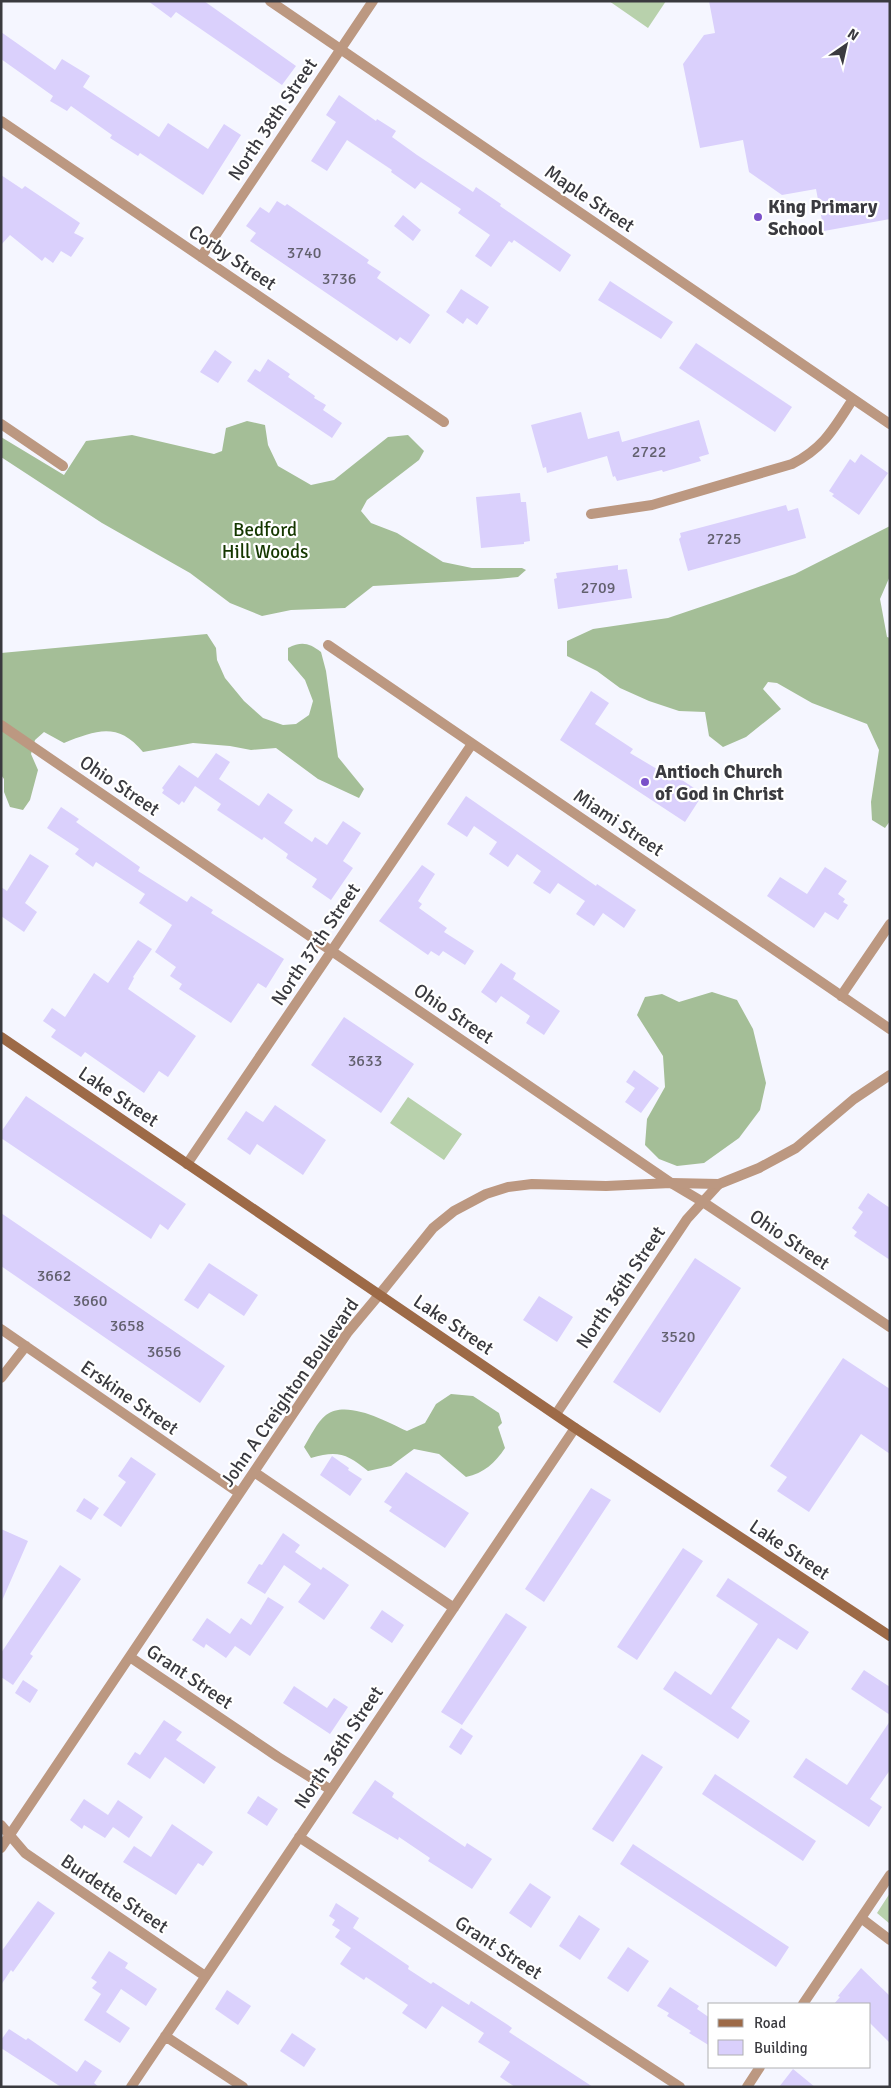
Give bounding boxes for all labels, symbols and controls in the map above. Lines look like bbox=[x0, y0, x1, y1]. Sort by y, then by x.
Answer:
north arrow bbox=[821, 20, 871, 70]
text: N bbox=[844, 25, 862, 44]
street label: North 38th Street bbox=[223, 53, 323, 185]
street label: Maple Street bbox=[540, 160, 639, 238]
place label: King Primary School bbox=[768, 195, 878, 241]
marker: King Primary School bbox=[752, 211, 764, 223]
street label: Corby Street bbox=[184, 220, 281, 296]
house number: 3740 bbox=[287, 243, 321, 263]
house number: 3736 bbox=[322, 269, 356, 289]
house number: 2722 bbox=[632, 442, 666, 462]
park label: Bedford Hill Woods bbox=[222, 518, 308, 564]
house number: 2725 bbox=[707, 529, 741, 549]
house number: 2709 bbox=[581, 578, 615, 598]
street label: Ohio Street bbox=[75, 750, 164, 822]
place label: Antioch Church of God in Christ bbox=[655, 760, 784, 806]
marker: Antioch Church of God in Christ bbox=[639, 776, 651, 788]
street label: Miami Street bbox=[569, 784, 669, 862]
street label: North 37th Street bbox=[266, 878, 366, 1010]
street label: Ohio Street bbox=[409, 978, 498, 1050]
house number: 3633 bbox=[348, 1051, 382, 1071]
street label: Lake Street bbox=[74, 1061, 163, 1133]
street label: Ohio Street bbox=[745, 1204, 834, 1276]
street label: North 36th Street bbox=[571, 1221, 671, 1353]
house number: 3662 bbox=[37, 1266, 71, 1286]
street label: Lake Street bbox=[409, 1289, 498, 1361]
house number: 3660 bbox=[73, 1291, 107, 1311]
street label: John A Creighton Boulevard bbox=[216, 1294, 364, 1492]
house number: 3658 bbox=[110, 1316, 144, 1336]
house number: 3520 bbox=[661, 1327, 695, 1347]
house number: 3656 bbox=[147, 1342, 181, 1362]
street label: Erskine Street bbox=[76, 1355, 183, 1441]
street label: Lake Street bbox=[745, 1514, 834, 1586]
street label: Grant Street bbox=[142, 1639, 238, 1715]
street label: North 36th Street bbox=[289, 1681, 389, 1813]
street label: Burdette Street bbox=[56, 1849, 173, 1939]
street label: Grant Street bbox=[450, 1911, 547, 1985]
legend bbox=[708, 2003, 871, 2068]
text: Road bbox=[754, 2014, 786, 2032]
text: Building bbox=[754, 2039, 808, 2057]

